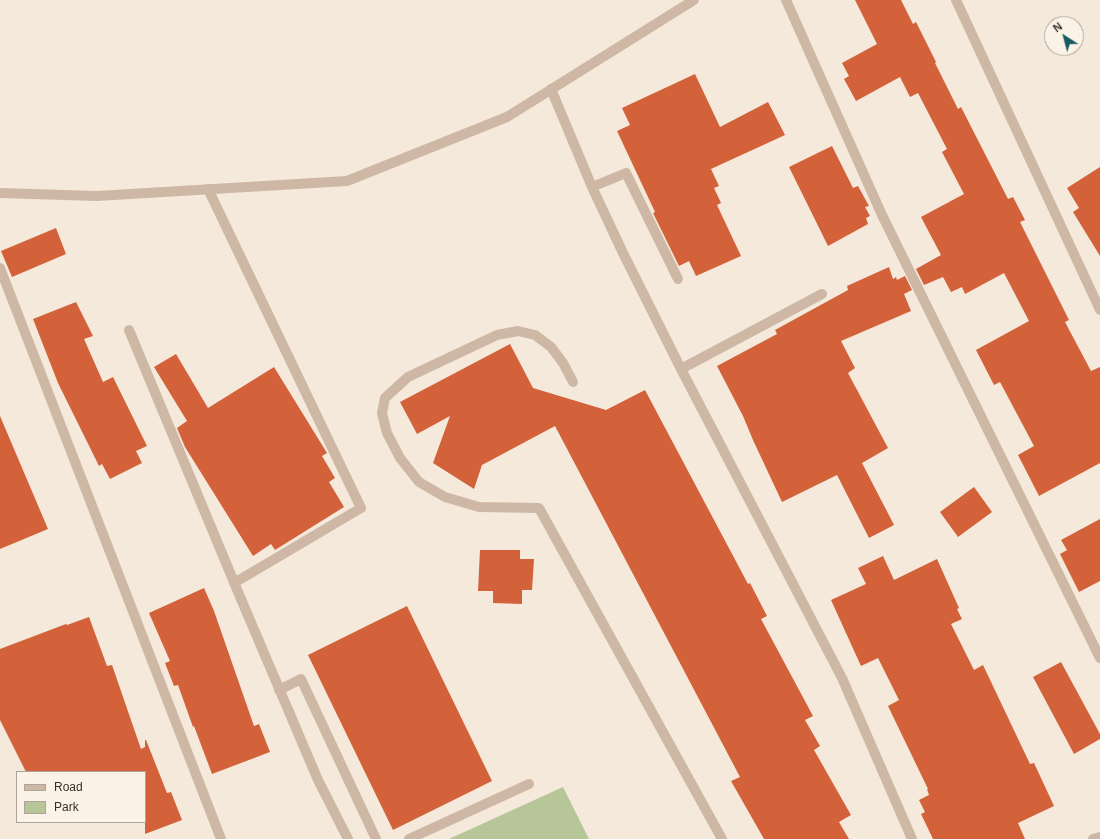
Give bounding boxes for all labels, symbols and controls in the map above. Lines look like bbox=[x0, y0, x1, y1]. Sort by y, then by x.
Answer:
north arrow bbox=[1044, 16, 1084, 56]
text: N bbox=[1051, 20, 1064, 34]
legend bbox=[16, 771, 146, 823]
text: Road bbox=[54, 780, 83, 794]
text: Park bbox=[54, 800, 79, 814]

